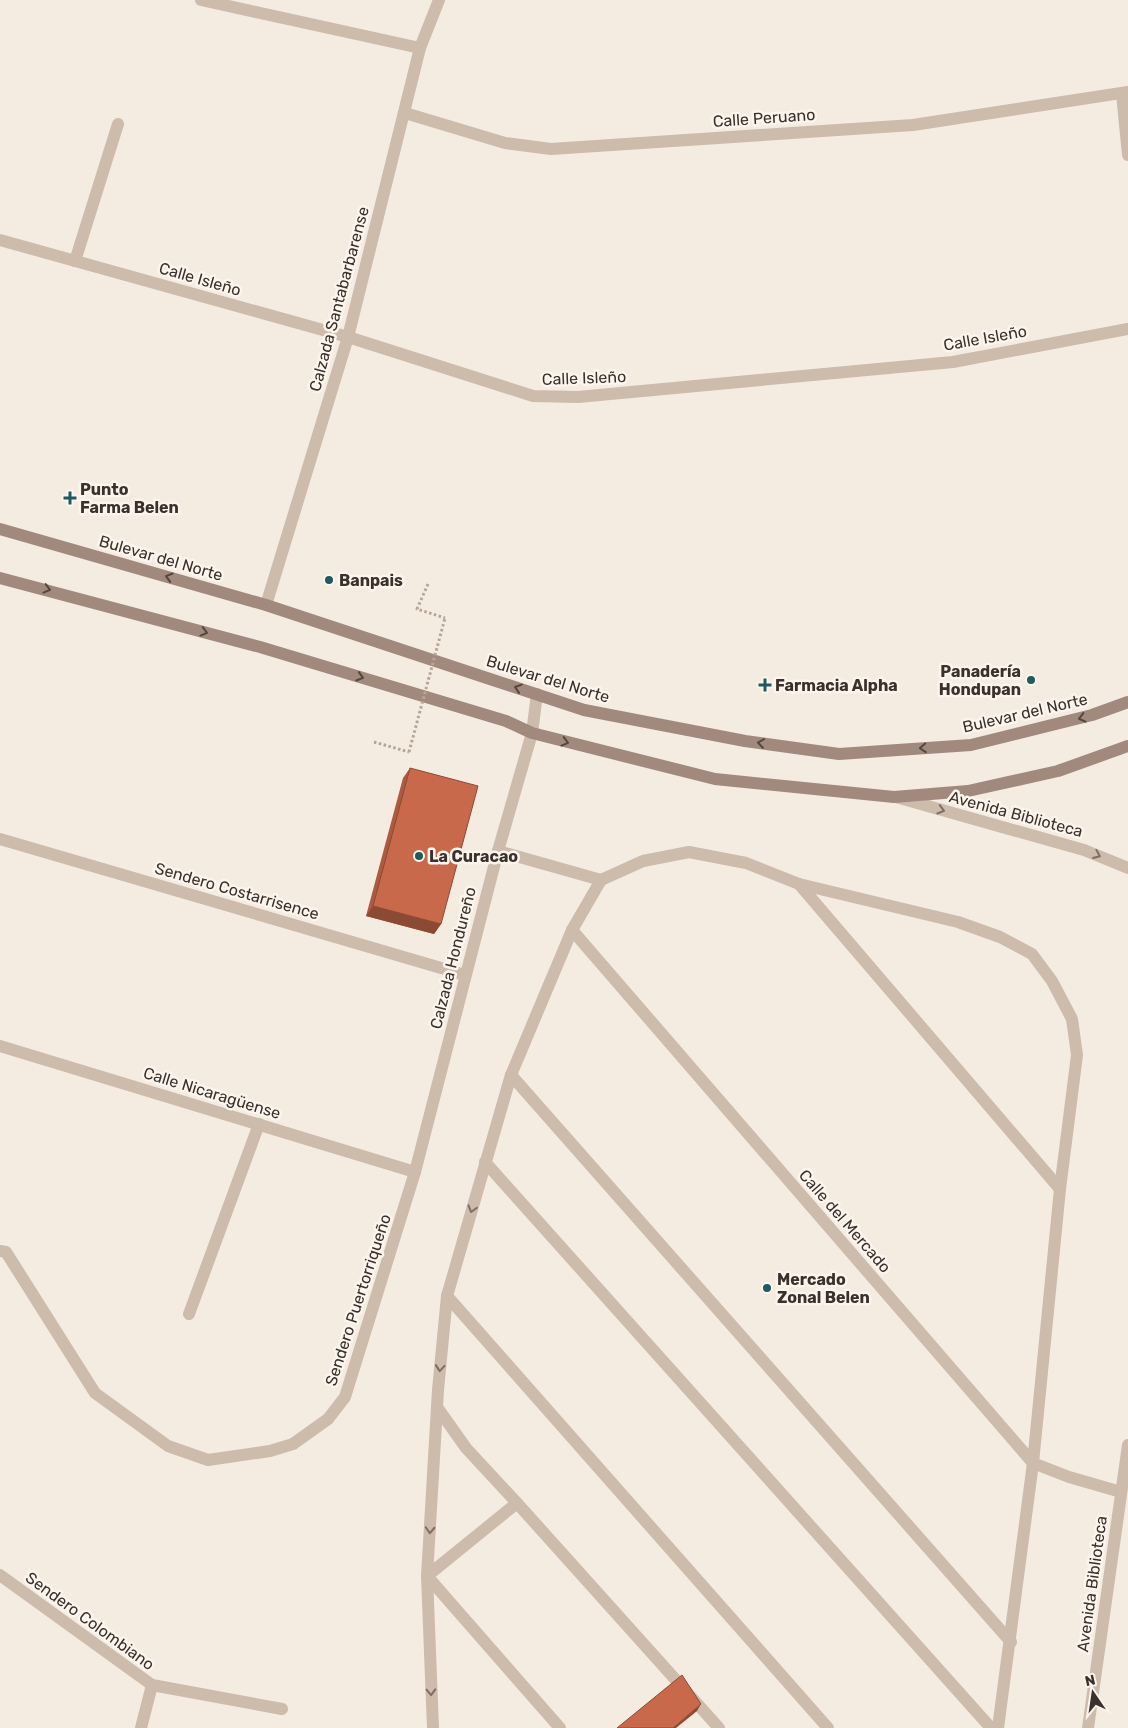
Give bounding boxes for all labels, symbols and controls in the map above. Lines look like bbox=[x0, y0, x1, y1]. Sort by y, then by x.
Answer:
street label: Calle Peruano bbox=[712, 105, 816, 131]
street label: Calzada Santabarbarense bbox=[305, 204, 373, 393]
street label: Calle Isleño bbox=[157, 258, 243, 300]
street label: Calle Isleño bbox=[942, 321, 1028, 355]
street label: Calle Isleño bbox=[541, 367, 627, 389]
place label: Punto Farma Belen bbox=[80, 480, 179, 517]
marker: Punto Farma Belen bbox=[64, 492, 76, 504]
street label: Bulevar del Norte bbox=[97, 531, 225, 585]
place label: Banpais bbox=[339, 571, 403, 590]
one-way arrow bbox=[165, 572, 173, 582]
marker: Banpais bbox=[323, 574, 335, 586]
one-way arrow bbox=[43, 583, 52, 594]
one-way arrow bbox=[200, 626, 208, 637]
street label: Bulevar del Norte bbox=[484, 651, 612, 707]
place label: Panadería Hondupan bbox=[939, 662, 1021, 699]
one-way arrow bbox=[355, 672, 364, 682]
marker: Panadería Hondupan bbox=[1025, 674, 1037, 686]
place label: Farmacia Alpha bbox=[775, 676, 898, 695]
marker: Farmacia Alpha bbox=[759, 679, 771, 691]
one-way arrow bbox=[514, 684, 523, 694]
street label: Bulevar del Norte bbox=[961, 689, 1089, 737]
one-way arrow bbox=[1078, 712, 1086, 723]
one-way arrow bbox=[560, 736, 569, 746]
one-way arrow bbox=[757, 738, 765, 749]
one-way arrow bbox=[919, 743, 927, 754]
street label: Avenida Biblioteca bbox=[947, 787, 1085, 841]
one-way arrow bbox=[936, 805, 944, 815]
place label: La Curacao bbox=[429, 847, 518, 866]
one-way arrow bbox=[1092, 848, 1101, 859]
marker: La Curacao bbox=[413, 850, 425, 862]
street label: Sendero Costarrisence bbox=[153, 858, 321, 924]
street label: Calzada Hondureño bbox=[426, 885, 480, 1031]
street label: Calle Nicaragüense bbox=[141, 1063, 283, 1123]
street label: Calle del Mercado bbox=[795, 1166, 895, 1276]
one-way arrow bbox=[467, 1205, 477, 1213]
street label: Sendero Puertorriqueño bbox=[321, 1212, 395, 1388]
place label: Mercado Zonal Belen bbox=[777, 1270, 870, 1307]
marker: Mercado Zonal Belen bbox=[761, 1282, 773, 1294]
one-way arrow bbox=[435, 1364, 446, 1372]
street label: Avenida Biblioteca bbox=[1073, 1515, 1111, 1653]
one-way arrow bbox=[424, 1526, 435, 1534]
street label: Sendero Colombiano bbox=[22, 1568, 158, 1674]
north arrow bbox=[1068, 1668, 1118, 1718]
text: N bbox=[1083, 1671, 1097, 1690]
one-way arrow bbox=[426, 1689, 436, 1697]

